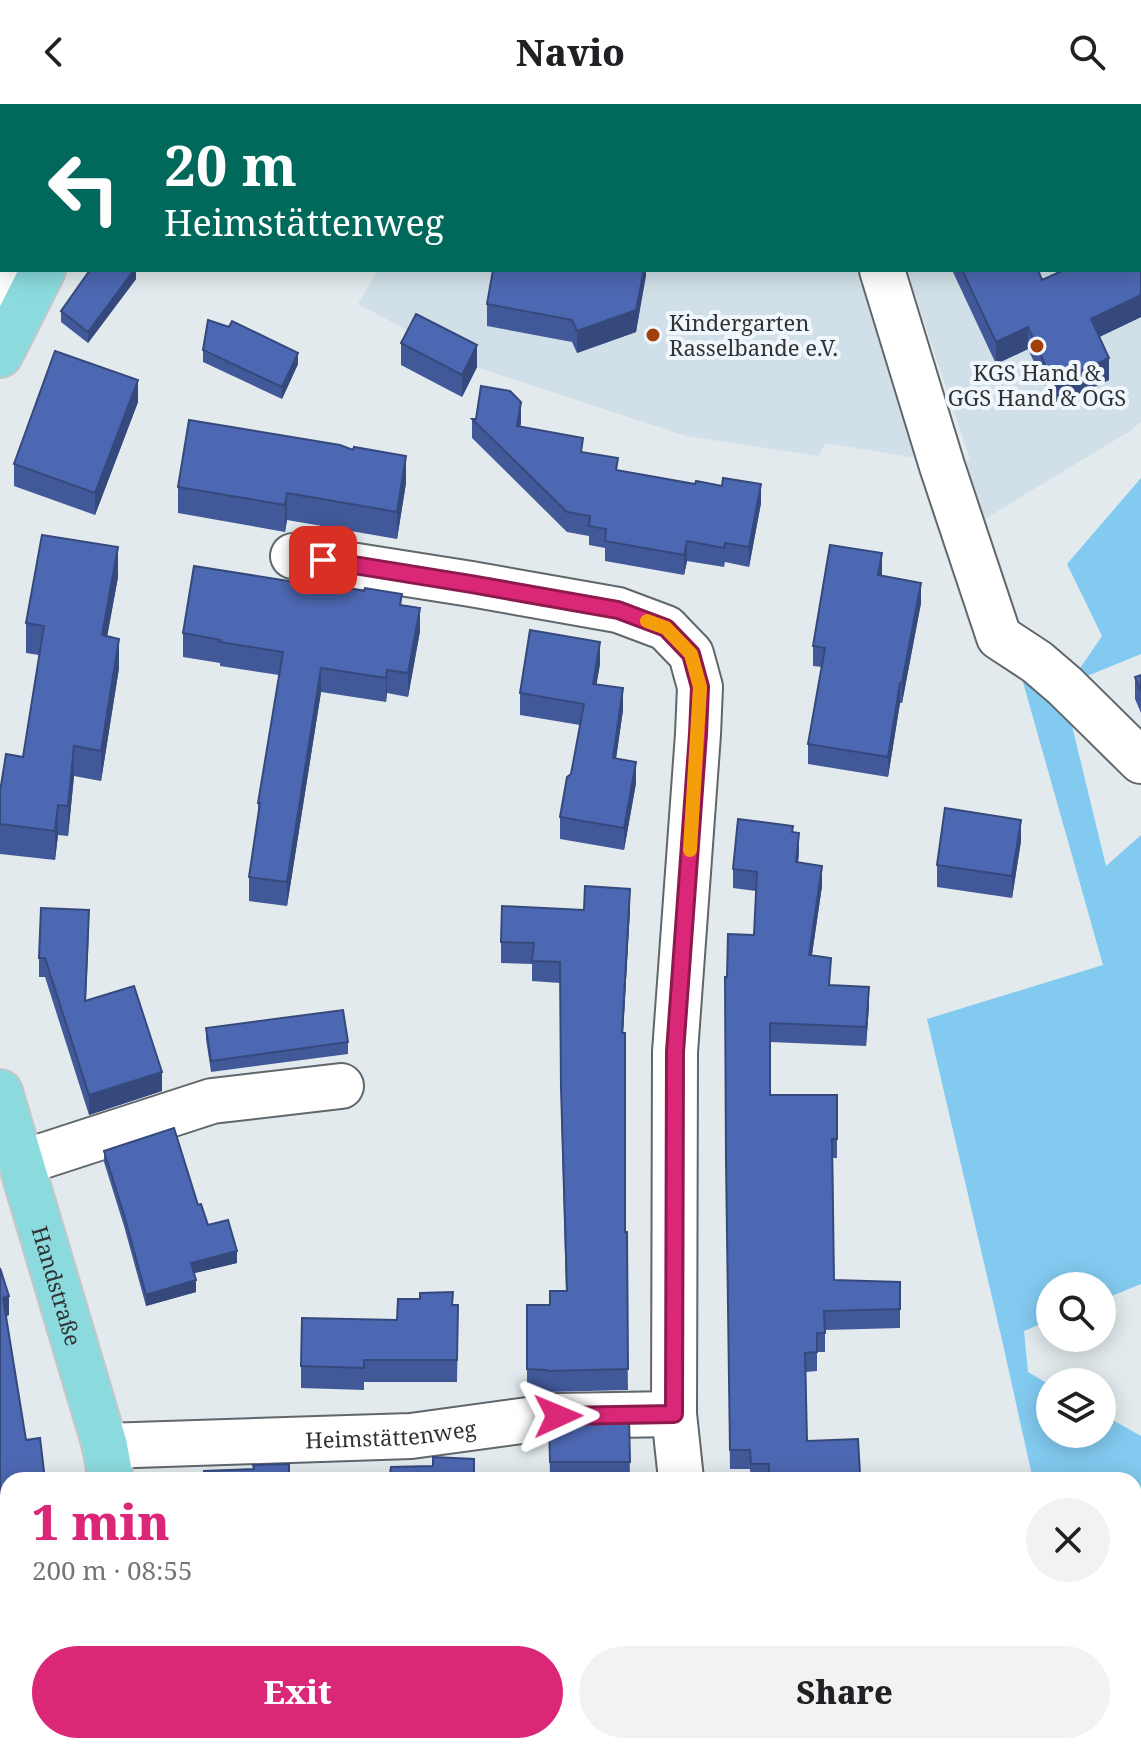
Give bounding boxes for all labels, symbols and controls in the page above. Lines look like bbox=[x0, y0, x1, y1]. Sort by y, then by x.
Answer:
text: Navio bbox=[516, 28, 625, 77]
icon: back bbox=[32, 30, 76, 74]
icon: search bbox=[1065, 30, 1109, 74]
text: 20 m bbox=[164, 126, 297, 202]
icon: left bbox=[32, 136, 136, 240]
text: Heimstättenweg bbox=[164, 198, 444, 247]
place label: Kindergarten Rasselbande e.V. bbox=[669, 307, 838, 362]
marker: Kindergarten Rasselbande e.V. bbox=[644, 326, 662, 344]
marker: KGS Hand & GGS Hand & OGS bbox=[1028, 337, 1046, 355]
place label: KGS Hand & GGS Hand & OGS bbox=[948, 357, 1126, 412]
pin bbox=[289, 526, 357, 594]
icon: arrive bbox=[301, 538, 345, 582]
street label: Handstraße bbox=[25, 1222, 89, 1349]
map controls bbox=[1036, 1272, 1116, 1448]
button: search bbox=[1036, 1272, 1116, 1352]
button: layers bbox=[1036, 1368, 1116, 1448]
position arrow bbox=[516, 1374, 600, 1458]
street label: Heimstättenweg bbox=[305, 1412, 478, 1454]
text: 1 min bbox=[32, 1489, 170, 1554]
button: close bbox=[1026, 1498, 1110, 1582]
text: 200 m · 08:55 bbox=[32, 1552, 193, 1588]
button: Exit bbox=[32, 1646, 563, 1738]
button: Share bbox=[579, 1646, 1110, 1738]

